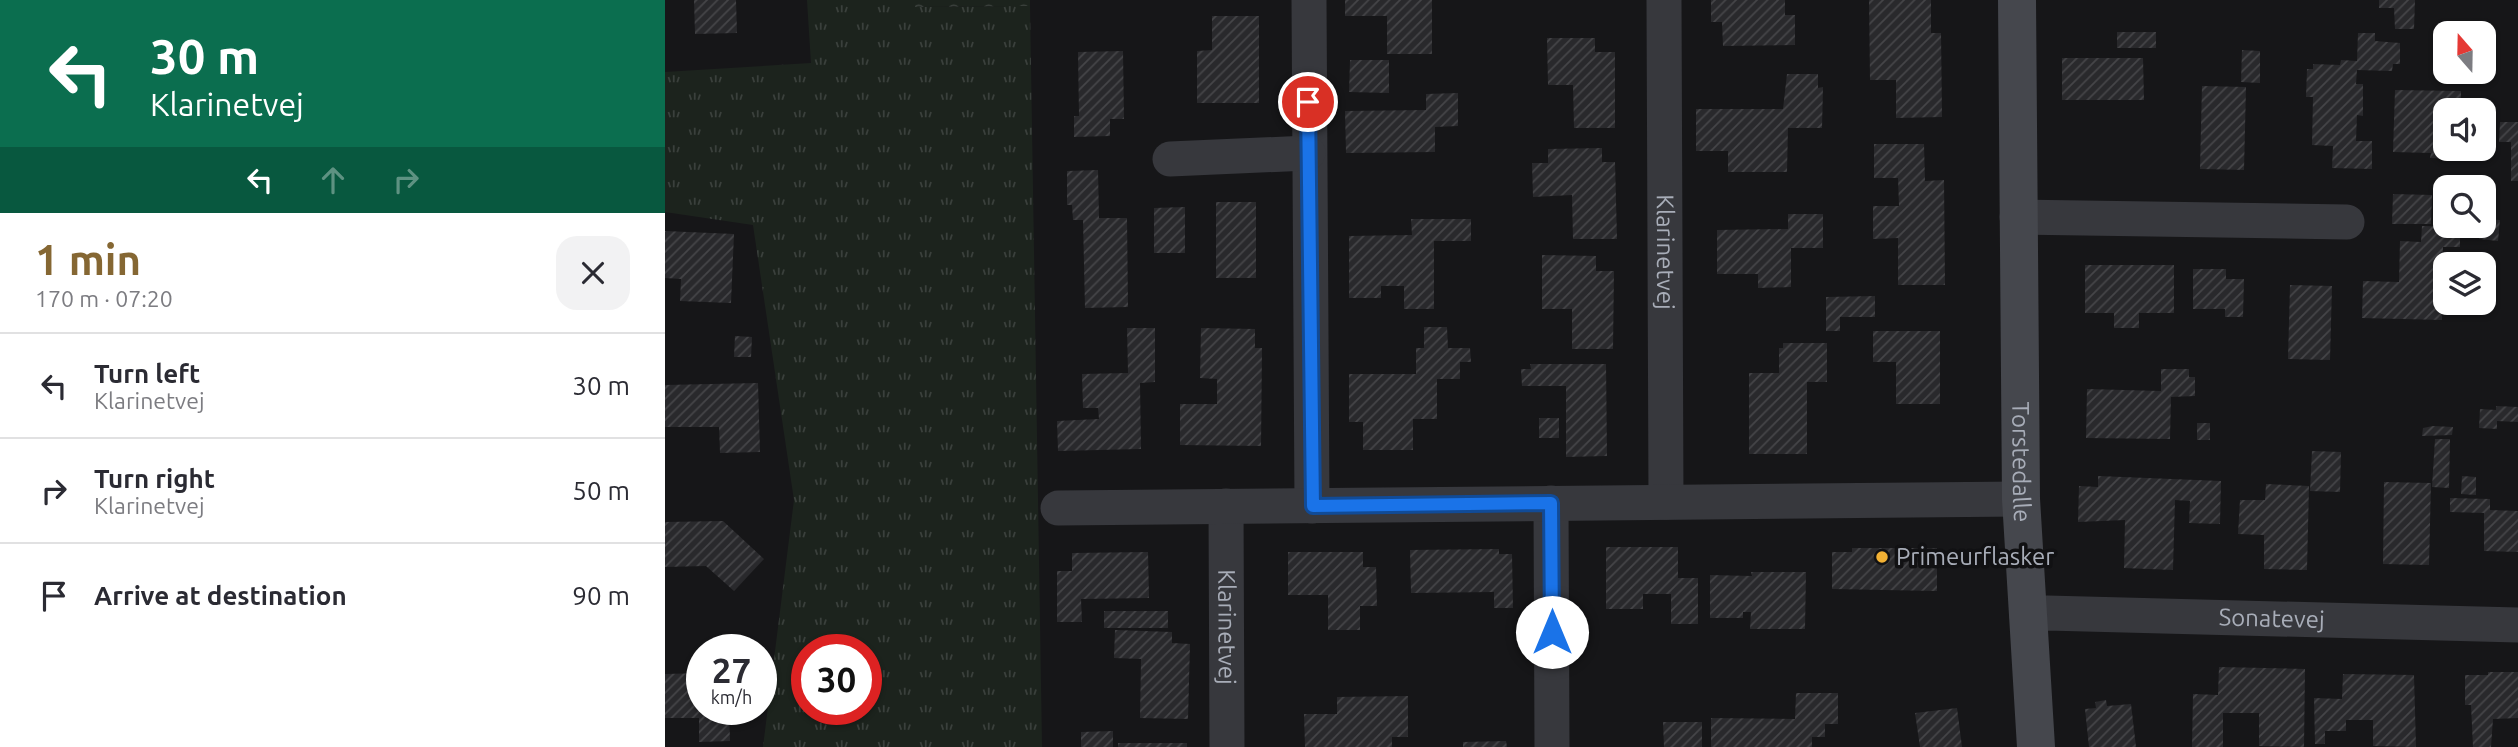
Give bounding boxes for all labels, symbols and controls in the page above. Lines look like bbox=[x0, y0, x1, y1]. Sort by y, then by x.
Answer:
north arrow bbox=[2433, 21, 2495, 84]
map controls bbox=[2433, 21, 2496, 315]
icon: left bbox=[35, 28, 126, 119]
text: 30 m bbox=[150, 28, 259, 83]
pin bbox=[1278, 72, 1338, 132]
icon: arrive bbox=[1289, 83, 1327, 121]
text: Klarinetvej bbox=[150, 86, 304, 122]
button: sound bbox=[2433, 98, 2496, 161]
icon: left bbox=[241, 161, 279, 199]
icon: ahead bbox=[314, 161, 352, 199]
icon: right bbox=[387, 161, 425, 199]
button: search bbox=[2433, 175, 2496, 238]
street label: Klarinetvej bbox=[1652, 194, 1679, 310]
text: 1 min bbox=[35, 236, 141, 283]
button: close bbox=[556, 236, 630, 310]
button: layers bbox=[2433, 252, 2496, 315]
text: 170 m · 07:20 bbox=[35, 286, 173, 311]
text: Turn left bbox=[94, 359, 200, 388]
icon: left bbox=[35, 367, 73, 405]
text: 30 m bbox=[572, 371, 630, 400]
text: Klarinetvej bbox=[94, 388, 205, 413]
street label: Torstedalle bbox=[2007, 402, 2036, 523]
text: Turn right bbox=[94, 464, 215, 493]
icon: right bbox=[35, 472, 73, 510]
text: 50 m bbox=[572, 476, 630, 505]
text: Klarinetvej bbox=[94, 493, 205, 518]
place label: Primeurflasker bbox=[1896, 543, 2054, 570]
marker: Primeurflasker bbox=[1874, 549, 1890, 565]
street label: Klarinetvej bbox=[1213, 569, 1241, 685]
icon: arrive bbox=[35, 577, 73, 615]
text: Arrive at destination bbox=[94, 581, 347, 610]
text: 90 m bbox=[572, 581, 630, 610]
position arrow bbox=[1515, 595, 1589, 669]
street label: Sonatevej bbox=[2218, 603, 2325, 633]
speed limit sign: 30 bbox=[791, 634, 882, 725]
text: 27 bbox=[712, 650, 751, 690]
text: km/h bbox=[711, 687, 752, 707]

